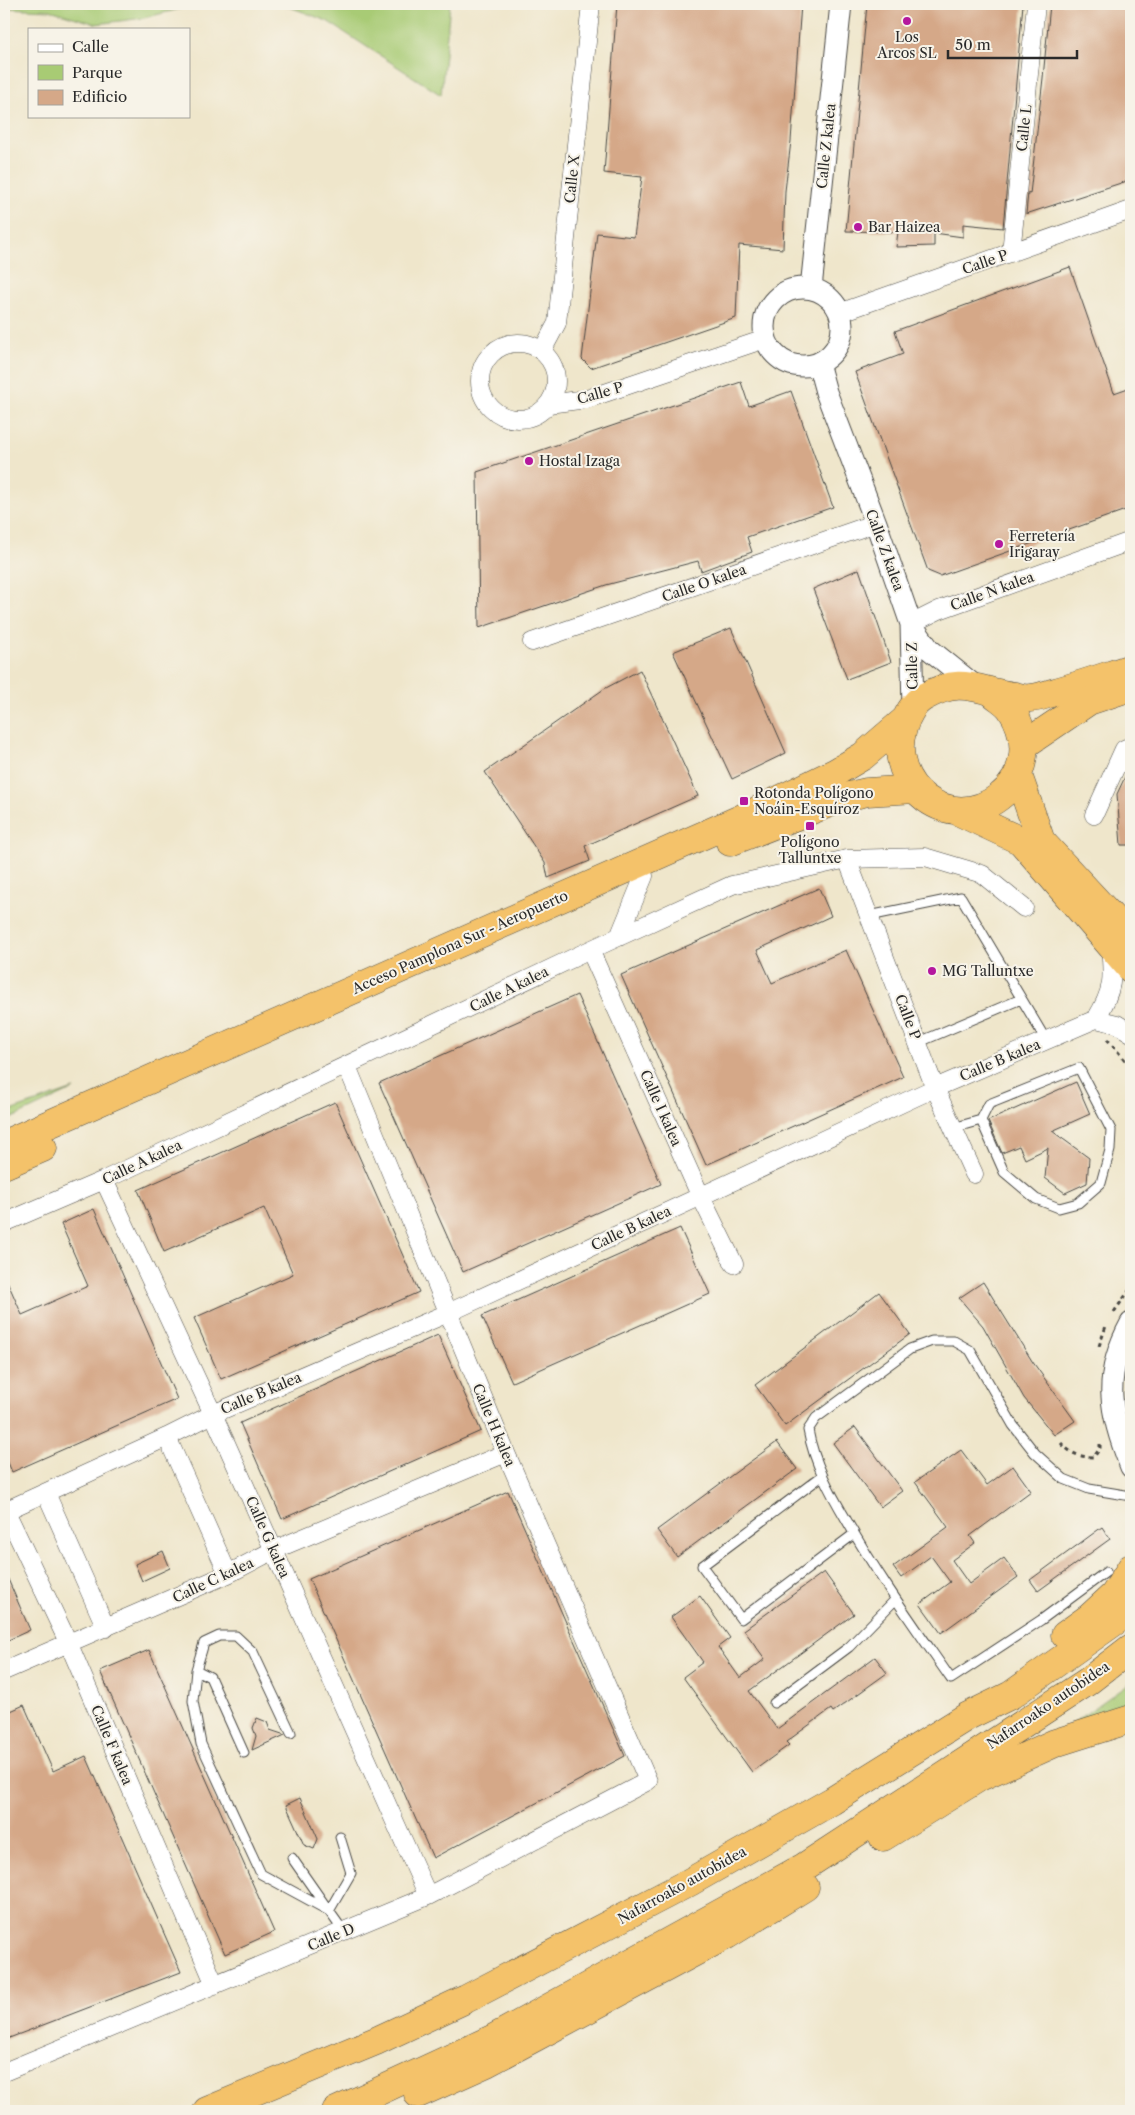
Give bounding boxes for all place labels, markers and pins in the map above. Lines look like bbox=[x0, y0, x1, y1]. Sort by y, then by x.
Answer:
marker: Los Arcos SL bbox=[901, 15, 913, 27]
place label: Los Arcos SL bbox=[876, 28, 937, 62]
place label: Bar Haizea bbox=[868, 218, 941, 236]
marker: Bar Haizea bbox=[852, 221, 864, 233]
place label: Hostal Izaga bbox=[539, 452, 621, 470]
marker: Hostal Izaga bbox=[523, 455, 535, 467]
place label: Ferretería Irigaray bbox=[1009, 527, 1076, 561]
marker: Ferretería Irigaray bbox=[993, 538, 1005, 550]
place label: Rotonda Polígono Noáin-Esquíroz bbox=[754, 784, 874, 818]
marker: Rotonda Polígono Noáin-Esquíroz bbox=[738, 795, 750, 807]
marker: Polígono Talluntxe bbox=[804, 820, 816, 832]
place label: Polígono Talluntxe bbox=[779, 833, 842, 867]
place label: MG Talluntxe bbox=[942, 962, 1034, 980]
marker: MG Talluntxe bbox=[926, 965, 938, 977]

